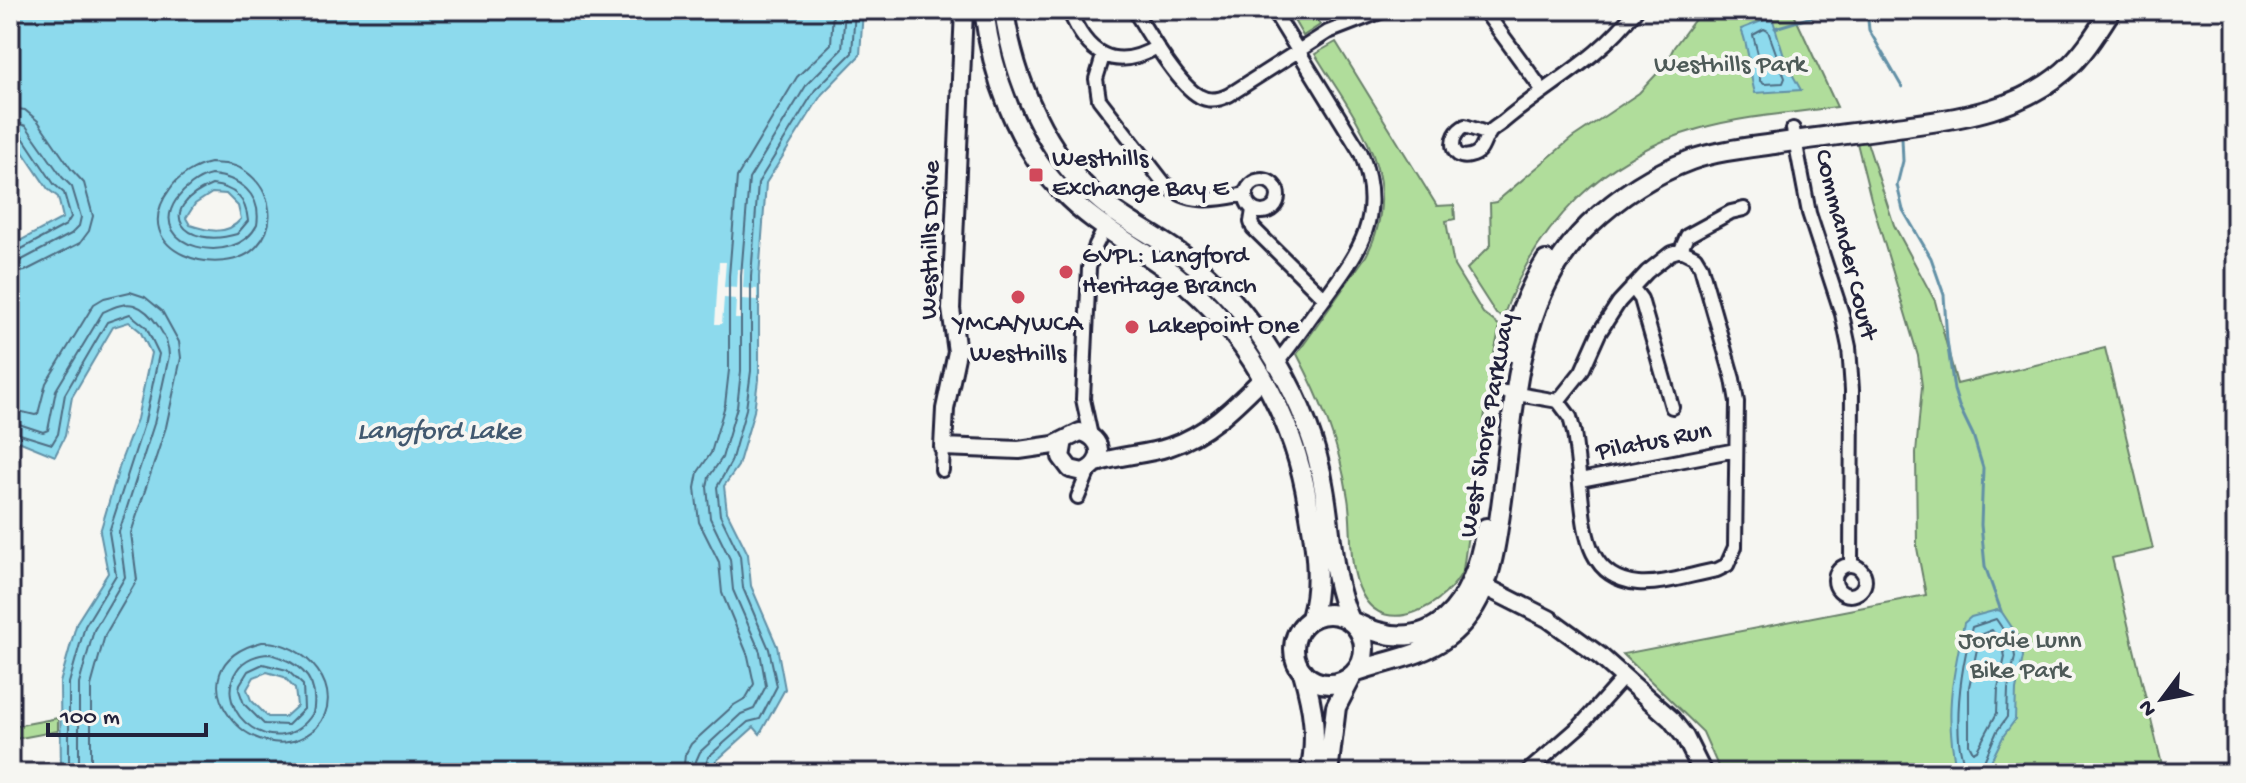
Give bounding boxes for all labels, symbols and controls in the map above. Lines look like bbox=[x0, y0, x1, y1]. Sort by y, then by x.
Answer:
park label: Westhills Park bbox=[1654, 51, 1808, 82]
place label: Westhills Exchange Bay E bbox=[1052, 145, 1230, 206]
street label: Commander Court bbox=[1805, 147, 1883, 346]
street label: Westhills Drive bbox=[915, 160, 949, 320]
marker: Westhills Exchange Bay E bbox=[1027, 166, 1045, 184]
place label: GVPL: Langford Heritage Branch bbox=[1082, 242, 1257, 303]
marker: GVPL: Langford Heritage Branch bbox=[1057, 263, 1075, 281]
marker: YMCA/YWCA Westhills bbox=[1009, 288, 1027, 306]
place label: YMCA/YWCA Westhills bbox=[951, 310, 1084, 371]
street label: West Shore Parkway bbox=[1454, 311, 1524, 541]
place label: Lakepoint One bbox=[1148, 312, 1300, 343]
marker: Lakepoint One bbox=[1123, 318, 1141, 336]
water label: Langford Lake bbox=[357, 416, 522, 449]
street label: Pilatus Run bbox=[1593, 417, 1715, 470]
park label: Jordie Lunn Bike Park bbox=[1958, 627, 2082, 688]
north arrow bbox=[2122, 659, 2202, 739]
scale bar bbox=[48, 687, 206, 737]
text: N bbox=[2134, 694, 2163, 720]
text: 100 m bbox=[59, 704, 120, 733]

